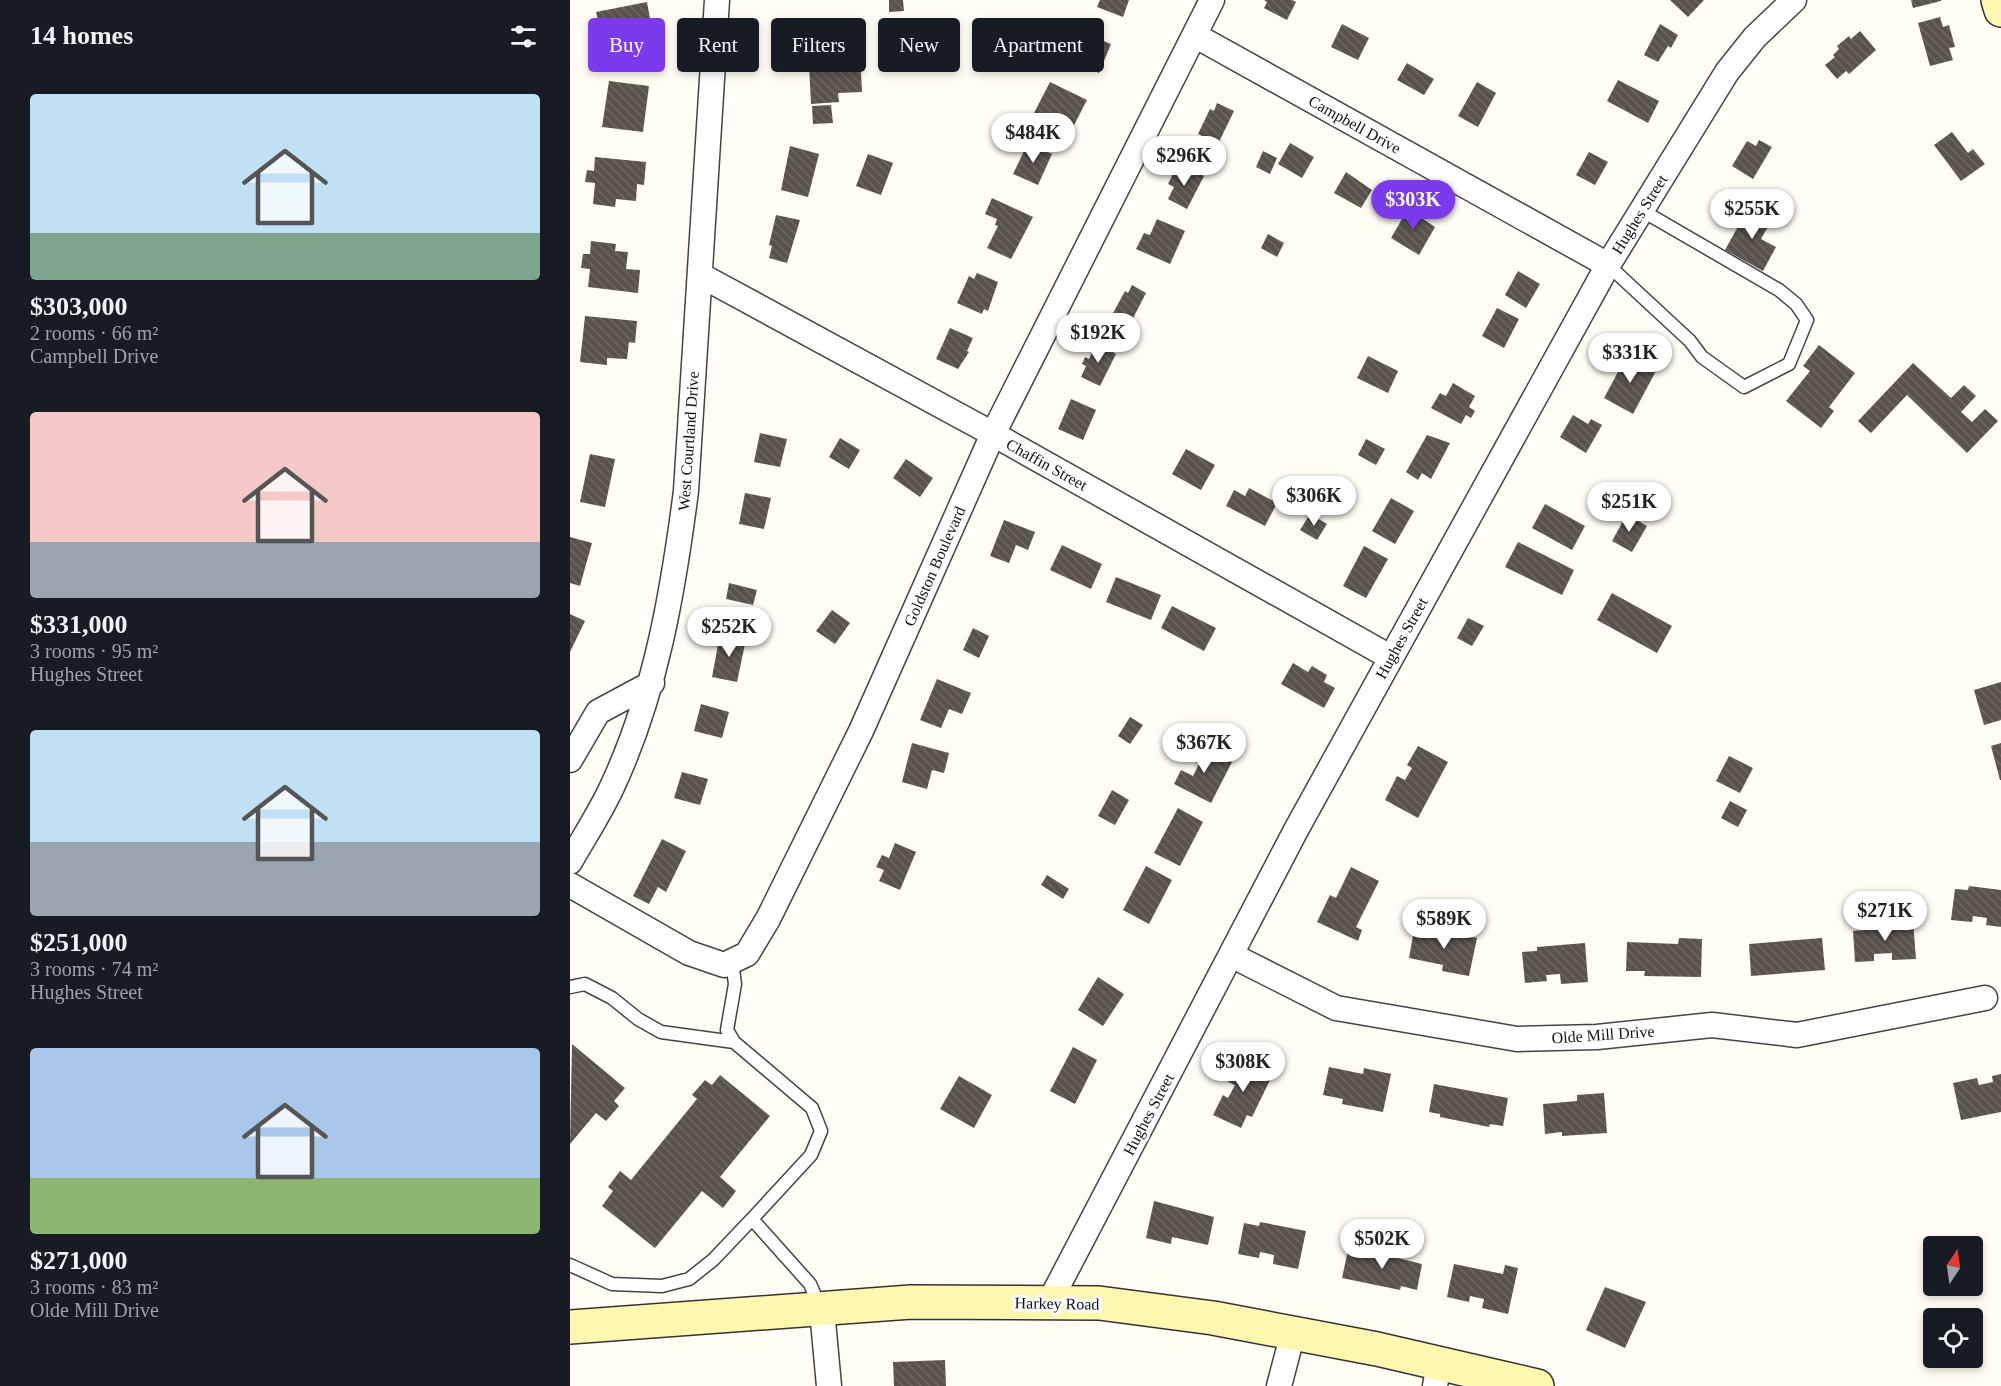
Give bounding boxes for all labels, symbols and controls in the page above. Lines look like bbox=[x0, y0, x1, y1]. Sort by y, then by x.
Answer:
chip: Buy bbox=[588, 18, 665, 72]
chip: Rent bbox=[677, 18, 759, 72]
chip: Filters bbox=[771, 18, 866, 72]
chip: New bbox=[878, 18, 960, 72]
chip: Apartment bbox=[972, 18, 1104, 72]
icon: filters bbox=[507, 20, 540, 53]
text: 14 homes bbox=[30, 21, 133, 50]
street label: Campbell Drive bbox=[1305, 92, 1404, 158]
pin: $484K bbox=[991, 113, 1075, 164]
text: $484K bbox=[1005, 121, 1061, 143]
icon: home bbox=[231, 133, 339, 241]
pin: $296K bbox=[1142, 136, 1226, 187]
text: $296K bbox=[1156, 144, 1212, 166]
street label: Hughes Street bbox=[1608, 171, 1672, 258]
pin: $303K bbox=[1371, 180, 1455, 231]
text: $303K bbox=[1385, 188, 1441, 210]
pin: $255K bbox=[1710, 189, 1794, 240]
text: $255K bbox=[1724, 197, 1780, 219]
text: $303,000 bbox=[30, 292, 128, 321]
pin: $192K bbox=[1056, 313, 1140, 364]
text: $192K bbox=[1070, 321, 1126, 343]
text: 2 rooms · 66 m² bbox=[30, 322, 158, 344]
pin: $331K bbox=[1588, 333, 1672, 384]
text: $331K bbox=[1602, 341, 1658, 363]
text: Campbell Drive bbox=[30, 345, 158, 367]
street label: West Courtland Drive bbox=[675, 371, 702, 511]
street label: Chaffin Street bbox=[1003, 435, 1091, 494]
icon: home bbox=[231, 451, 339, 559]
pin: $306K bbox=[1272, 476, 1356, 527]
pin: $251K bbox=[1587, 482, 1671, 533]
text: $306K bbox=[1286, 484, 1342, 506]
text: $251K bbox=[1601, 490, 1657, 512]
street label: Goldston Boulevard bbox=[900, 504, 969, 629]
street label: Hughes Street bbox=[1372, 594, 1432, 682]
pin: $252K bbox=[687, 607, 771, 658]
text: $331,000 bbox=[30, 610, 128, 639]
text: $252K bbox=[701, 615, 757, 637]
text: 3 rooms · 95 m² bbox=[30, 640, 158, 662]
text: Hughes Street bbox=[30, 663, 143, 685]
pin: $367K bbox=[1162, 723, 1246, 774]
text: $367K bbox=[1176, 731, 1232, 753]
icon: home bbox=[231, 769, 339, 877]
pin: $271K bbox=[1843, 891, 1927, 942]
pin: $589K bbox=[1402, 899, 1486, 950]
text: $271K bbox=[1857, 899, 1913, 921]
text: $589K bbox=[1416, 907, 1472, 929]
text: $251,000 bbox=[30, 928, 128, 957]
text: 3 rooms · 74 m² bbox=[30, 958, 158, 980]
text: Hughes Street bbox=[30, 981, 143, 1003]
street label: Olde Mill Drive bbox=[1551, 1022, 1655, 1047]
pin: $308K bbox=[1201, 1042, 1285, 1093]
text: $308K bbox=[1215, 1050, 1271, 1072]
street label: Hughes Street bbox=[1120, 1070, 1178, 1159]
icon: home bbox=[231, 1087, 339, 1195]
pin: $502K bbox=[1340, 1219, 1424, 1270]
text: $502K bbox=[1354, 1227, 1410, 1249]
north arrow bbox=[1923, 1236, 1983, 1296]
map controls bbox=[1923, 1236, 1983, 1368]
text: $271,000 bbox=[30, 1246, 128, 1275]
text: 3 rooms · 83 m² bbox=[30, 1276, 158, 1298]
street label: Harkey Road bbox=[1014, 1294, 1100, 1314]
text: Olde Mill Drive bbox=[30, 1299, 159, 1321]
button: locate bbox=[1923, 1308, 1983, 1368]

